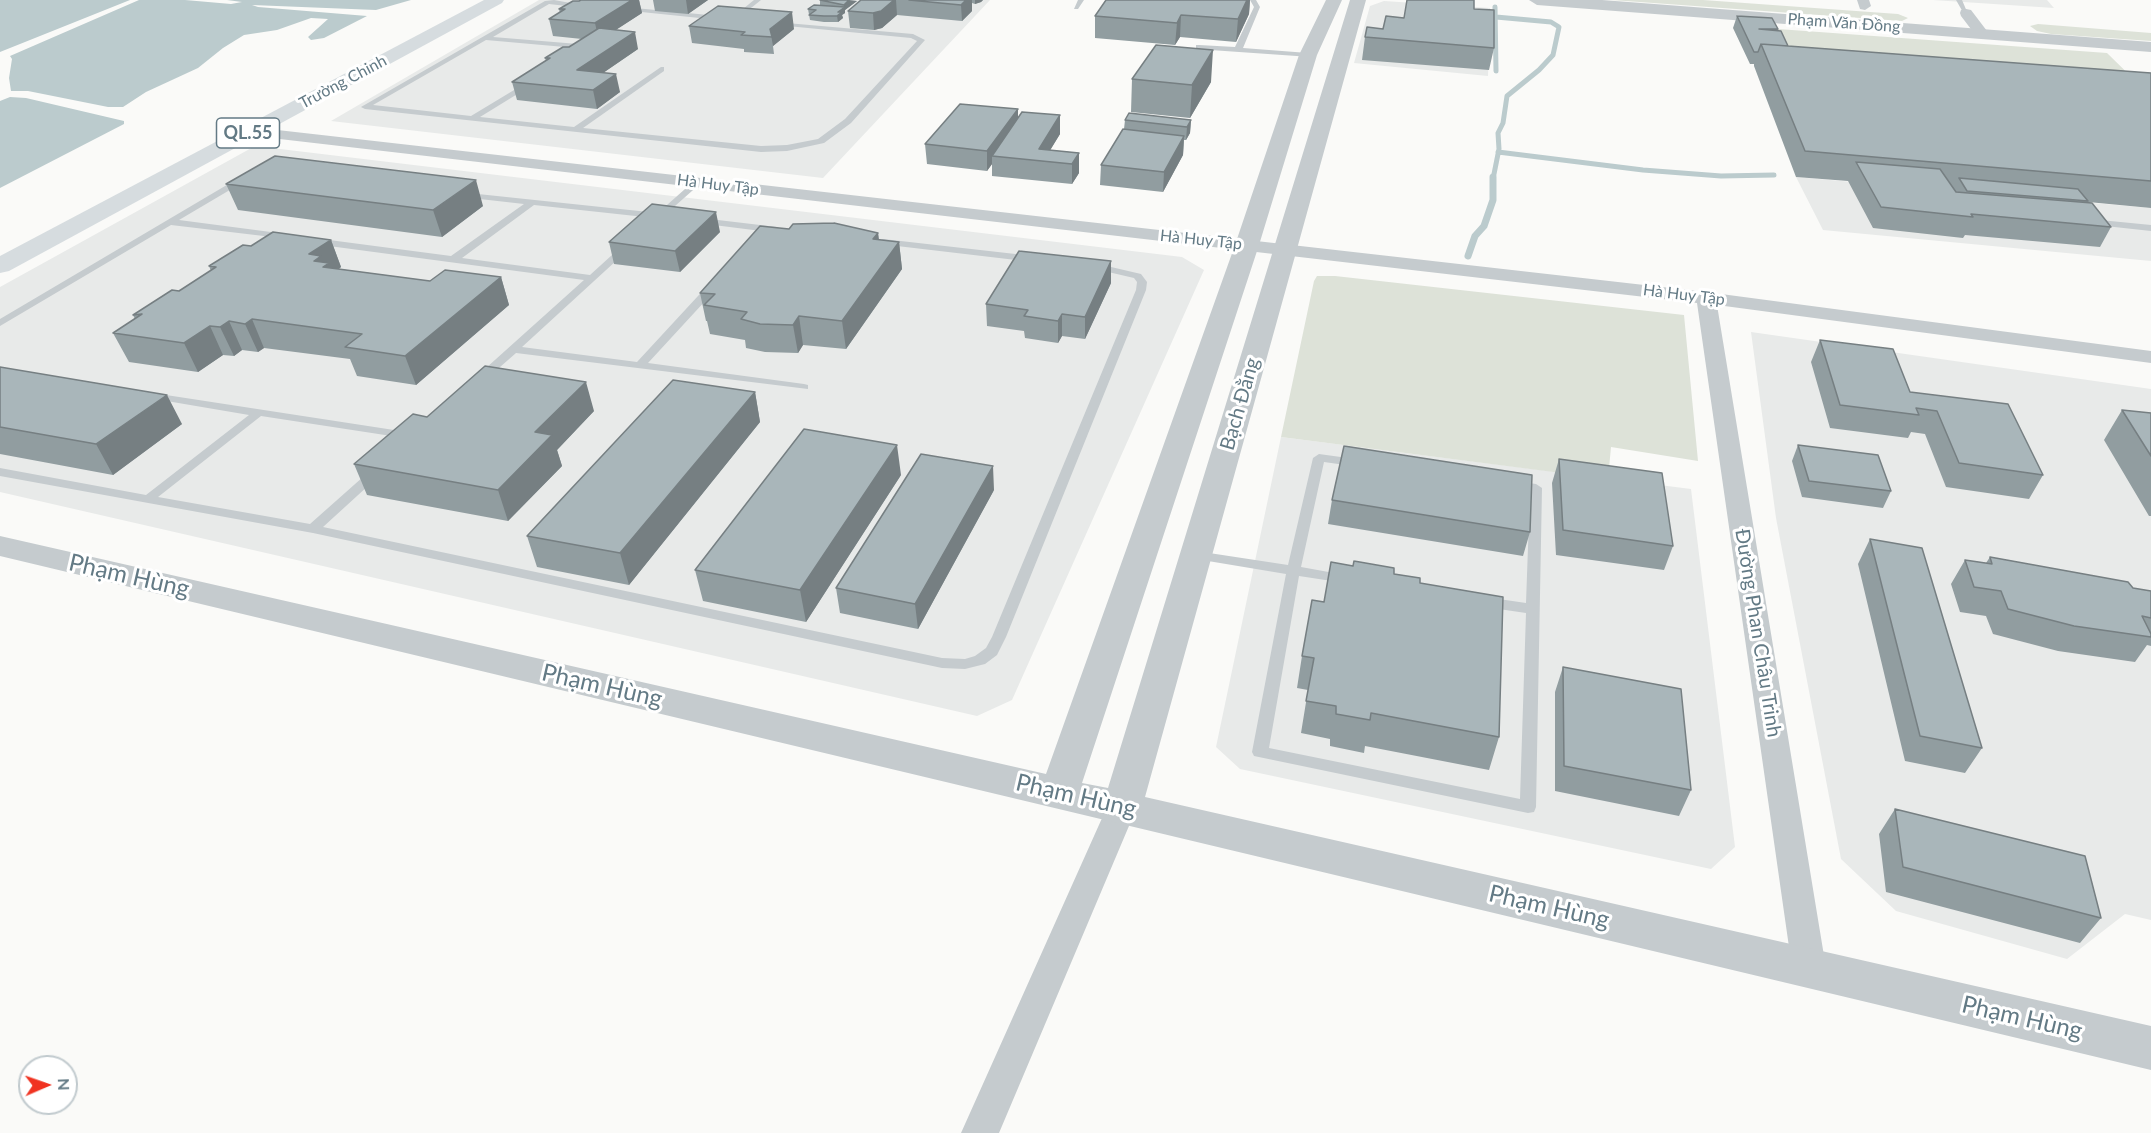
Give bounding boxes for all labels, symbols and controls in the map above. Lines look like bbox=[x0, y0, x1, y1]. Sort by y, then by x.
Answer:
street label: Phạm Văn Đồng bbox=[1787, 9, 1901, 37]
street label: Trường Chinh bbox=[296, 51, 390, 113]
road number: QL.55 bbox=[216, 118, 280, 148]
street label: Hà Huy Tập bbox=[676, 170, 760, 200]
street label: Hà Huy Tập bbox=[1159, 226, 1243, 254]
street label: Hà Huy Tập bbox=[1642, 280, 1726, 310]
street label: Bạch Đằng bbox=[1215, 355, 1265, 453]
street label: Đường Phan Châu Trinh bbox=[1730, 527, 1786, 739]
street label: Phạm Hùng bbox=[66, 548, 192, 604]
street label: Phạm Hùng bbox=[539, 658, 665, 714]
street label: Phạm Hùng bbox=[1013, 768, 1139, 824]
street label: Phạm Hùng bbox=[1486, 879, 1612, 935]
street label: Phạm Hùng bbox=[1959, 990, 2085, 1046]
north arrow bbox=[18, 1055, 78, 1115]
text: N bbox=[55, 1078, 74, 1091]

